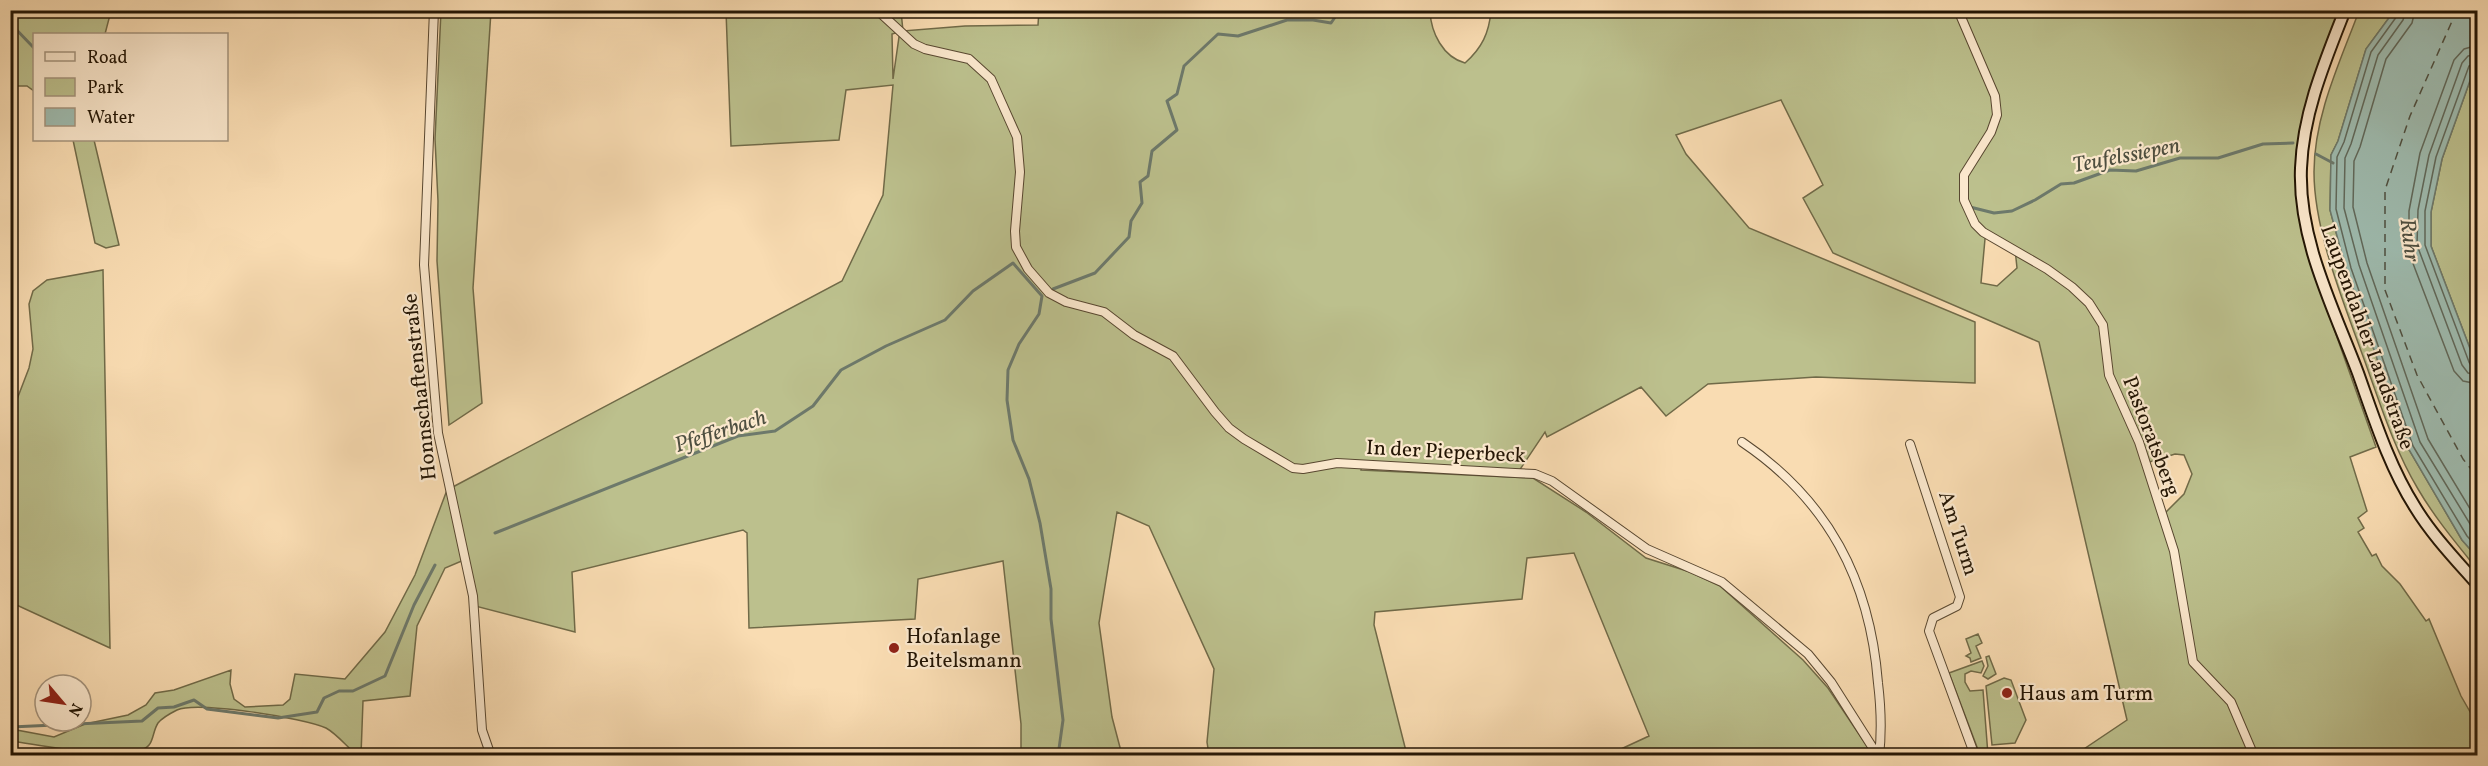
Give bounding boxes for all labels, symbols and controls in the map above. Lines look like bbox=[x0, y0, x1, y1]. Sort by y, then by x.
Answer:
legend bbox=[33, 33, 228, 141]
text: Road bbox=[87, 46, 128, 71]
text: Park bbox=[87, 76, 124, 101]
text: Water bbox=[87, 106, 135, 131]
water label: Teufelssiepen bbox=[2070, 131, 2183, 182]
water label: Ruhr bbox=[2390, 217, 2427, 265]
street label: Laupendahler Landstraße bbox=[2312, 221, 2421, 454]
street label: Honnschaftenstraße bbox=[396, 292, 445, 482]
street label: Pastoratsberg bbox=[2114, 372, 2187, 501]
water label: Pfefferbach bbox=[671, 403, 771, 462]
street label: In der Pieperbeck bbox=[1365, 434, 1527, 471]
street label: Am Turm bbox=[1930, 487, 1985, 580]
place label: Hofanlage Beitelsmann bbox=[906, 623, 1022, 676]
marker: Hofanlage Beitelsmann bbox=[887, 641, 901, 655]
north arrow bbox=[33, 673, 93, 733]
place label: Haus am Turm bbox=[2019, 680, 2153, 709]
marker: Haus am Turm bbox=[2000, 686, 2014, 700]
text: N bbox=[62, 699, 87, 720]

